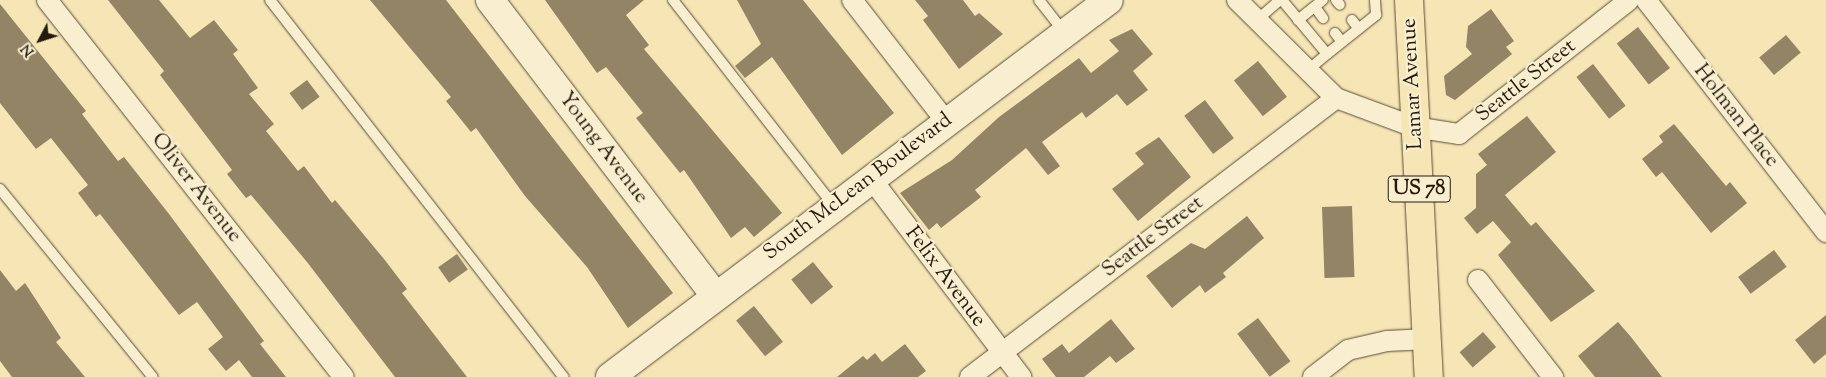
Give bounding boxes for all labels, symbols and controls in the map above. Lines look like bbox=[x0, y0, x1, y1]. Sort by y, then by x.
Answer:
north arrow bbox=[15, 15, 65, 65]
street label: Lamar Avenue bbox=[1397, 18, 1429, 150]
street label: Seattle Street bbox=[1471, 34, 1581, 128]
text: N bbox=[17, 39, 40, 60]
street label: Holman Place bbox=[1688, 59, 1784, 173]
street label: Young Avenue bbox=[553, 87, 653, 209]
street label: South McLean Boulevard bbox=[759, 108, 957, 266]
street label: Oliver Avenue bbox=[145, 128, 247, 248]
road number: US 78 bbox=[1388, 172, 1450, 206]
street label: Seattle Street bbox=[1097, 191, 1209, 283]
street label: Felix Avenue bbox=[899, 222, 991, 332]

